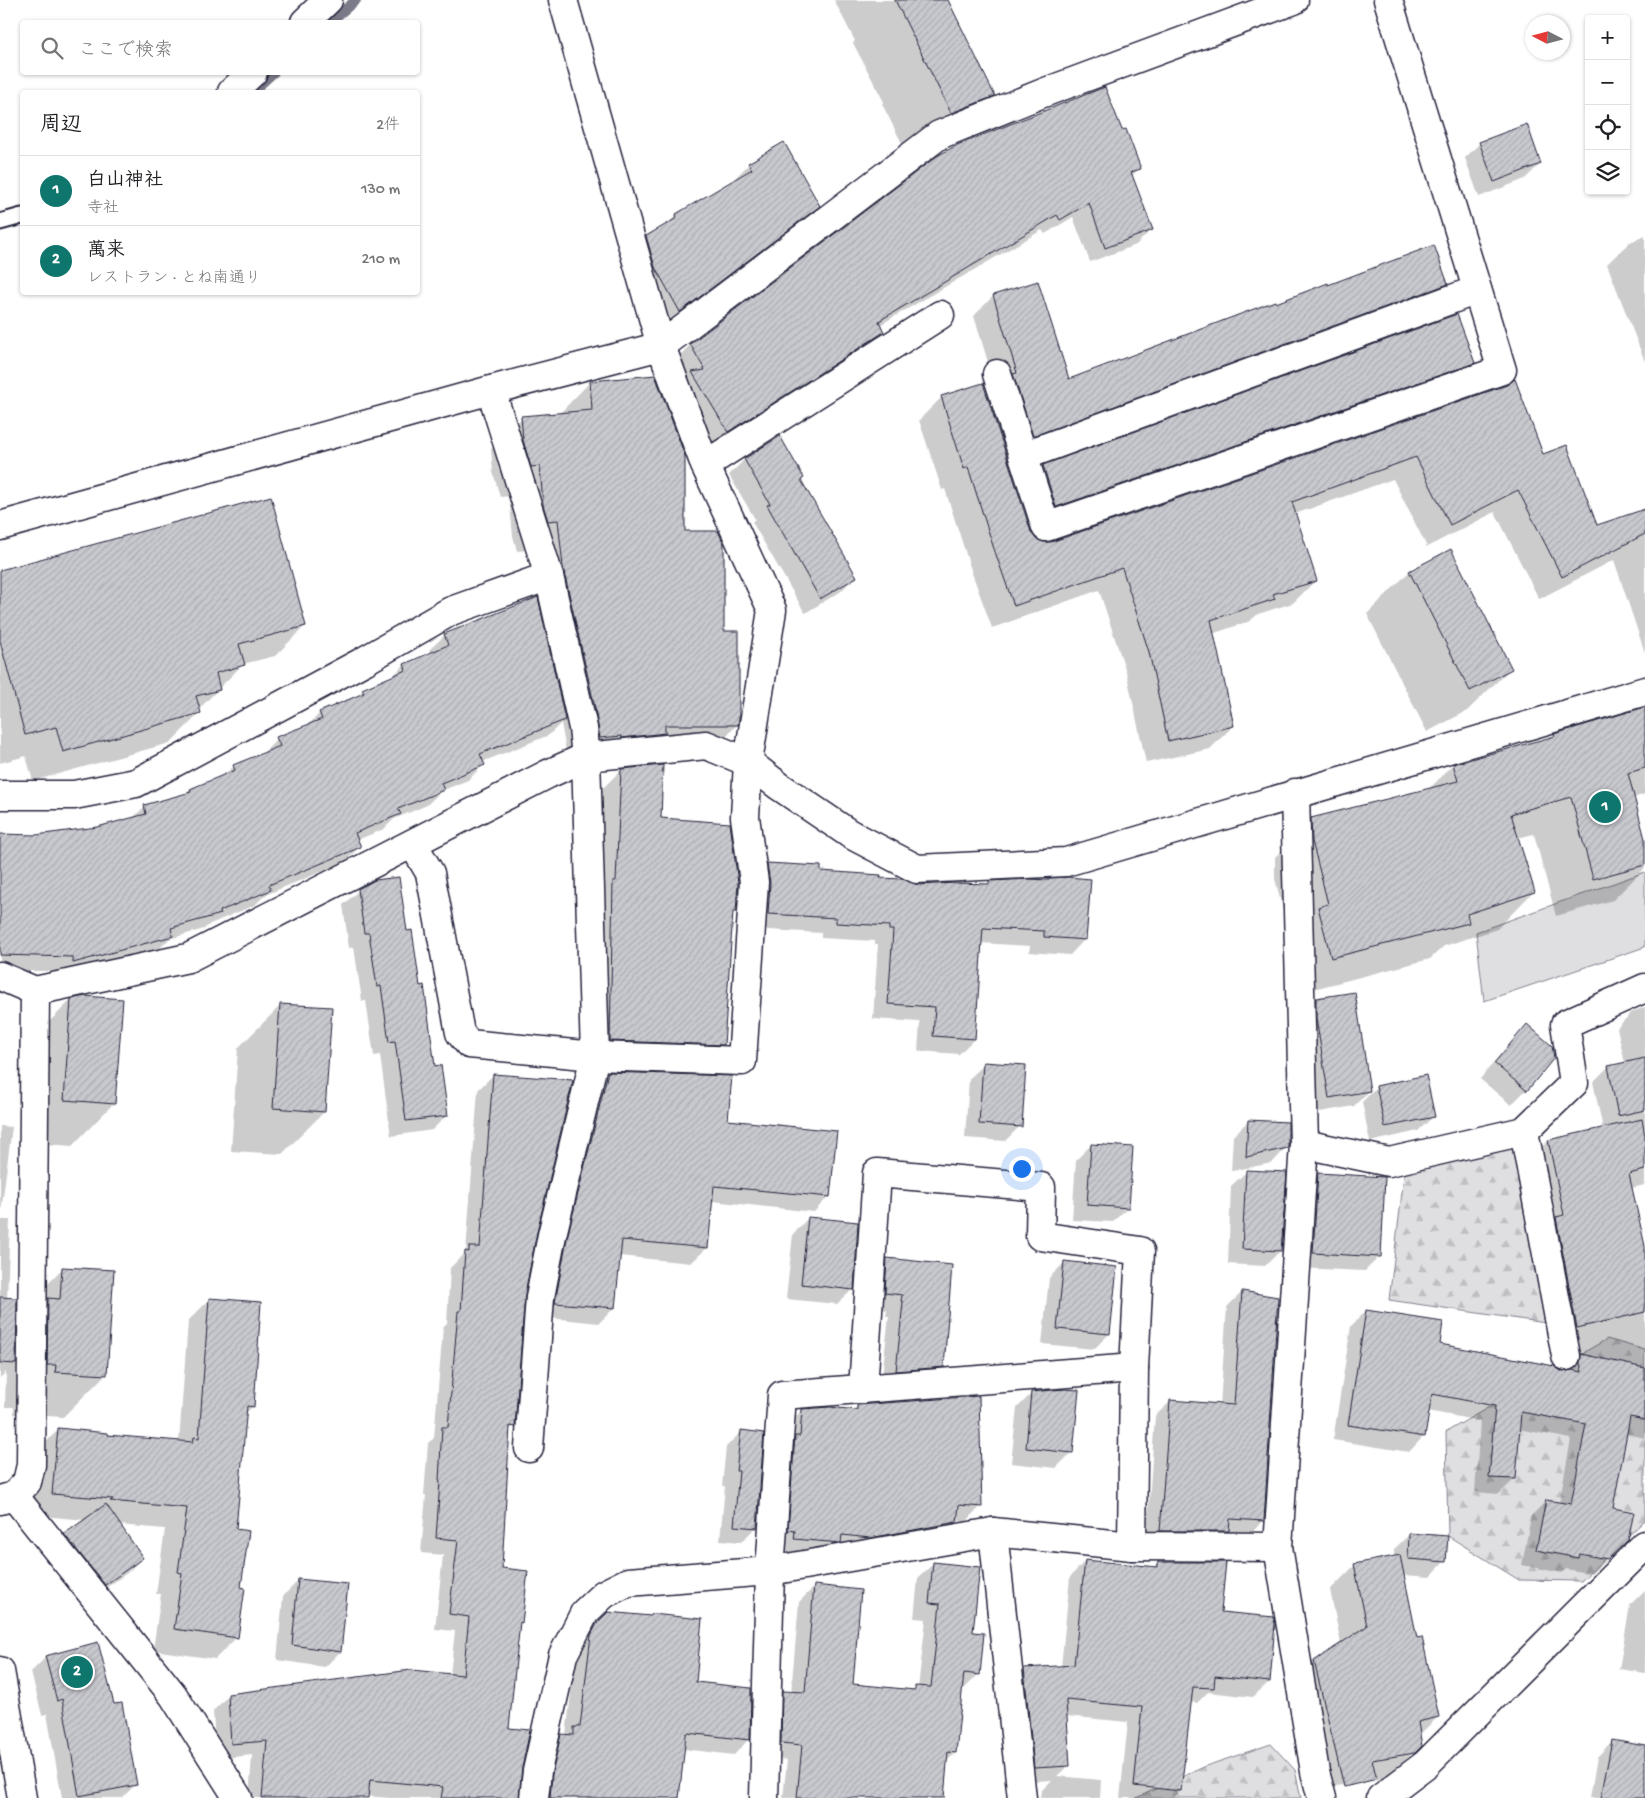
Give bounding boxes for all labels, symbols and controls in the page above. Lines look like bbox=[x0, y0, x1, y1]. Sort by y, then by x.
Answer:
north arrow bbox=[1525, 15, 1570, 60]
map controls bbox=[1585, 15, 1630, 195]
button: + bbox=[1585, 15, 1630, 60]
search box bbox=[20, 20, 420, 75]
icon: search bbox=[38, 34, 66, 62]
text: ここで検索 bbox=[78, 40, 173, 63]
button: − bbox=[1585, 60, 1630, 105]
button: locate bbox=[1585, 105, 1630, 150]
text: 周辺 bbox=[40, 114, 82, 139]
text: 2件 bbox=[376, 117, 400, 136]
button: layers bbox=[1585, 150, 1630, 195]
text: 白山神社 bbox=[87, 170, 163, 193]
text: 1 bbox=[53, 181, 59, 200]
text: 130 m bbox=[361, 181, 400, 200]
text: 寺社 bbox=[87, 200, 119, 219]
text: 萬来 bbox=[87, 240, 125, 263]
text: 2 bbox=[52, 251, 60, 270]
text: 210 m bbox=[361, 251, 400, 270]
text: レストラン · とね南通り bbox=[87, 270, 261, 289]
pin: 1 bbox=[1589, 788, 1621, 826]
your location bbox=[1009, 1156, 1035, 1182]
pin: 2 bbox=[61, 1653, 93, 1691]

